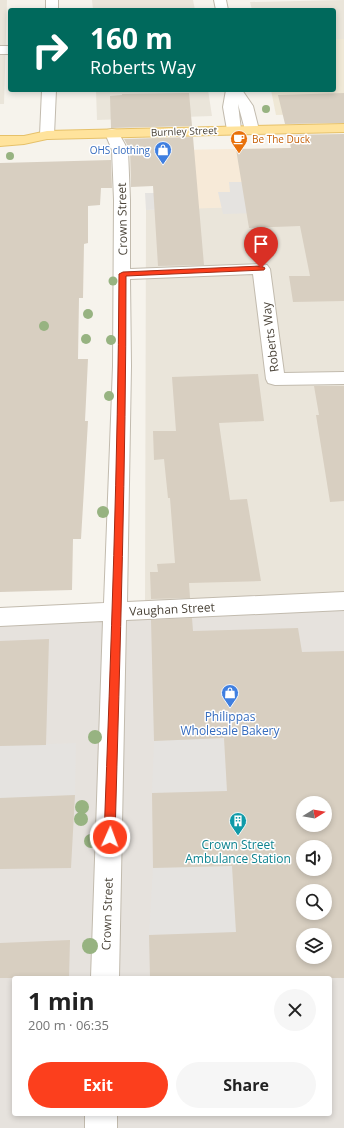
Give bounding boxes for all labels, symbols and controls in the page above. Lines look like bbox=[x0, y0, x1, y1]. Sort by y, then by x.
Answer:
text: 160 m bbox=[90, 19, 173, 57]
icon: right bbox=[24, 24, 76, 76]
text: Roberts Way bbox=[90, 55, 196, 79]
street label: Burnley Street bbox=[151, 123, 218, 139]
cafe icon: Be The Duck bbox=[229, 129, 249, 154]
place label: Be The Duck bbox=[252, 132, 311, 146]
shop icon: OHS clothing bbox=[153, 140, 173, 165]
place label: OHS clothing bbox=[90, 143, 151, 157]
street label: Crown Street bbox=[113, 182, 131, 256]
pin bbox=[244, 227, 278, 268]
icon: arrive bbox=[250, 233, 272, 255]
street label: Roberts Way bbox=[257, 300, 283, 373]
street label: Vaughan Street bbox=[129, 598, 215, 620]
shop icon: Philippas Wholesale Bakery bbox=[220, 683, 240, 708]
place label: Philippas Wholesale Bakery bbox=[180, 708, 281, 739]
north arrow bbox=[296, 796, 332, 832]
map controls bbox=[296, 796, 332, 964]
building icon: Crown Street Ambulance Station bbox=[228, 811, 248, 836]
position arrow bbox=[89, 816, 131, 858]
place label: Crown Street Ambulance Station bbox=[185, 836, 291, 867]
button: sound bbox=[296, 840, 332, 876]
street label: Crown Street bbox=[97, 877, 117, 951]
button: search bbox=[296, 884, 332, 920]
button: layers bbox=[296, 928, 332, 964]
text: 1 min bbox=[28, 984, 95, 1017]
button: close bbox=[274, 989, 316, 1031]
text: 200 m · 06:35 bbox=[28, 1016, 109, 1034]
button: Exit bbox=[28, 1062, 168, 1108]
button: Share bbox=[176, 1062, 316, 1108]

